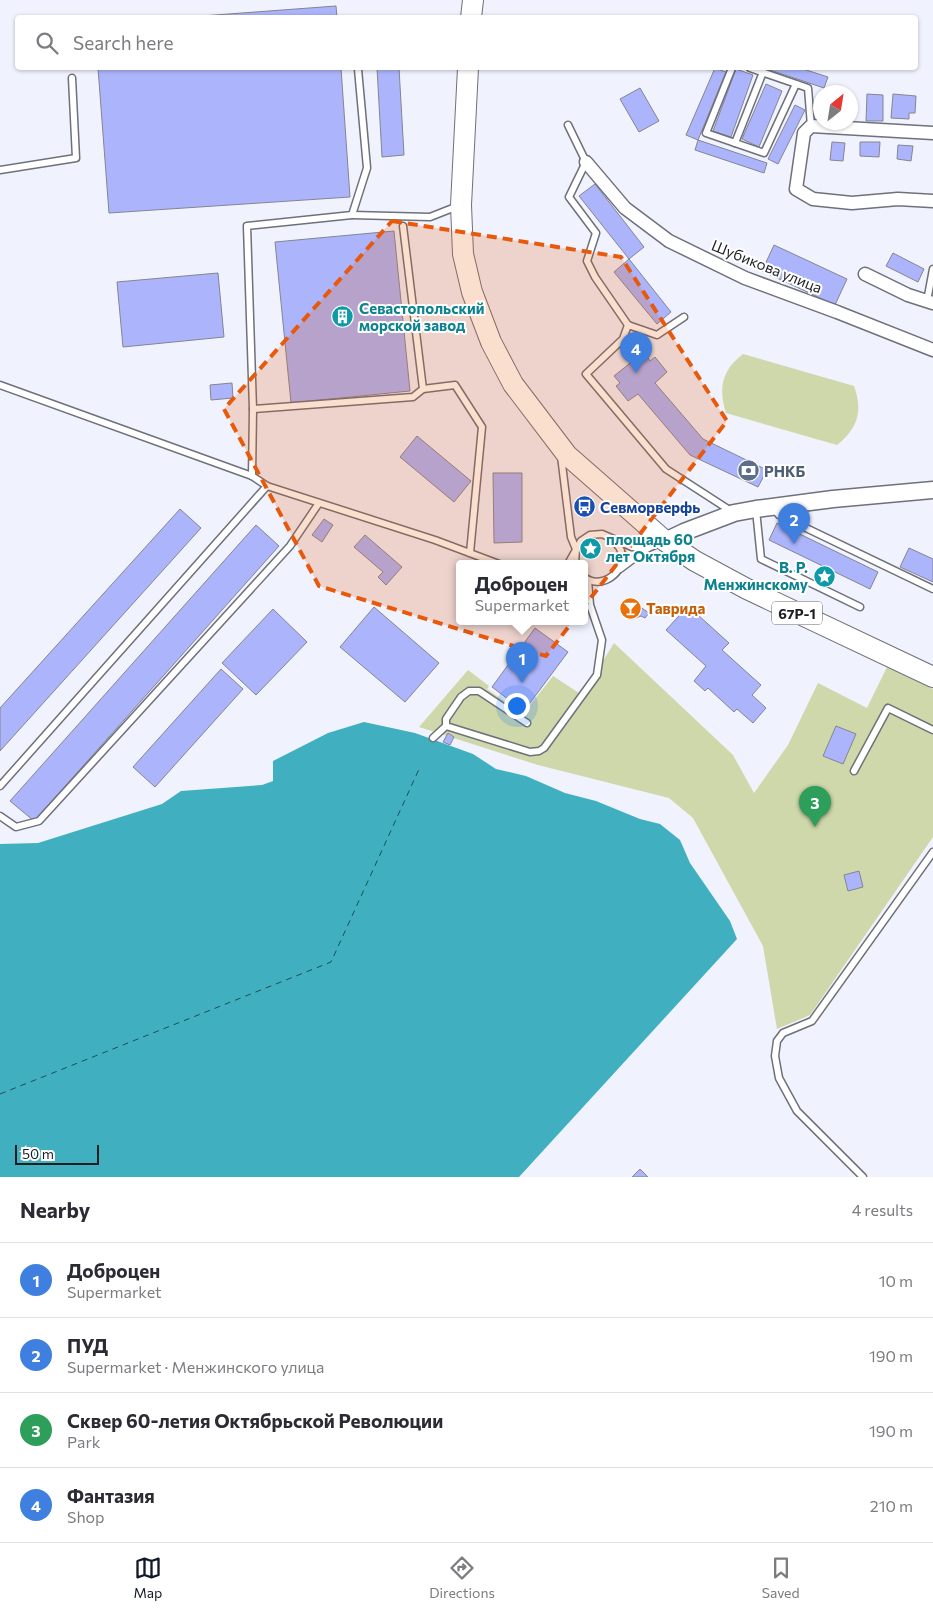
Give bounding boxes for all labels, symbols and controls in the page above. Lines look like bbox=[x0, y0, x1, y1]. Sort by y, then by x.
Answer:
search box bbox=[15, 15, 918, 70]
icon: search bbox=[33, 29, 61, 57]
text: Search here bbox=[73, 31, 173, 54]
north arrow bbox=[813, 85, 858, 130]
street label: Шубикова улица bbox=[709, 236, 825, 296]
place label: Севастопольский морской завод bbox=[359, 299, 485, 334]
building icon: Севастопольский морской завод bbox=[331, 305, 355, 329]
pin: 4 bbox=[620, 332, 652, 373]
bank icon: РНКБ bbox=[736, 459, 760, 483]
place label: РНКБ bbox=[764, 462, 805, 480]
bus stop icon: Севморверфь bbox=[572, 495, 596, 519]
place label: Севморверфь bbox=[600, 498, 700, 516]
pin: 2 bbox=[778, 503, 810, 544]
place label: площадь 60 лет Октября bbox=[606, 530, 695, 565]
place icon: площадь 60 лет Октября bbox=[578, 536, 602, 560]
place label: В. Р. Менжинскому bbox=[703, 558, 809, 593]
popup bbox=[456, 560, 588, 625]
place icon: В. Р. Менжинскому bbox=[812, 564, 836, 588]
text: Доброцен bbox=[475, 572, 568, 595]
text: Supermarket bbox=[475, 595, 569, 614]
bar icon: Таврида bbox=[618, 596, 642, 620]
place label: Таврида bbox=[646, 599, 705, 617]
road number: 67Р-1 bbox=[772, 602, 822, 624]
pin: 1 bbox=[506, 642, 538, 683]
your location bbox=[504, 693, 530, 719]
pin: 3 bbox=[799, 786, 831, 827]
scale bar bbox=[15, 1142, 99, 1165]
text: 50 m bbox=[22, 1145, 54, 1162]
text: Nearby bbox=[20, 1197, 90, 1222]
text: 4 results bbox=[852, 1200, 913, 1219]
text: Доброцен bbox=[67, 1259, 160, 1282]
text: 1 bbox=[32, 1271, 40, 1290]
text: 10 m bbox=[879, 1271, 913, 1290]
text: Supermarket bbox=[67, 1282, 162, 1301]
text: ПУД bbox=[67, 1334, 108, 1357]
text: 2 bbox=[31, 1346, 41, 1365]
text: 190 m bbox=[869, 1346, 913, 1365]
text: Supermarket · Менжинского улица bbox=[67, 1357, 324, 1376]
text: Сквер 60-летия Октябрьской Революции bbox=[67, 1409, 443, 1432]
text: 3 bbox=[31, 1421, 41, 1440]
text: 190 m bbox=[869, 1421, 913, 1440]
text: Park bbox=[67, 1432, 100, 1451]
text: Фантазия bbox=[67, 1484, 155, 1507]
text: 4 bbox=[31, 1496, 41, 1515]
text: 210 m bbox=[870, 1496, 913, 1515]
text: Shop bbox=[67, 1507, 105, 1526]
tab: Map bbox=[133, 1554, 162, 1601]
tab: Directions bbox=[429, 1554, 495, 1601]
tab: Saved bbox=[762, 1554, 800, 1601]

